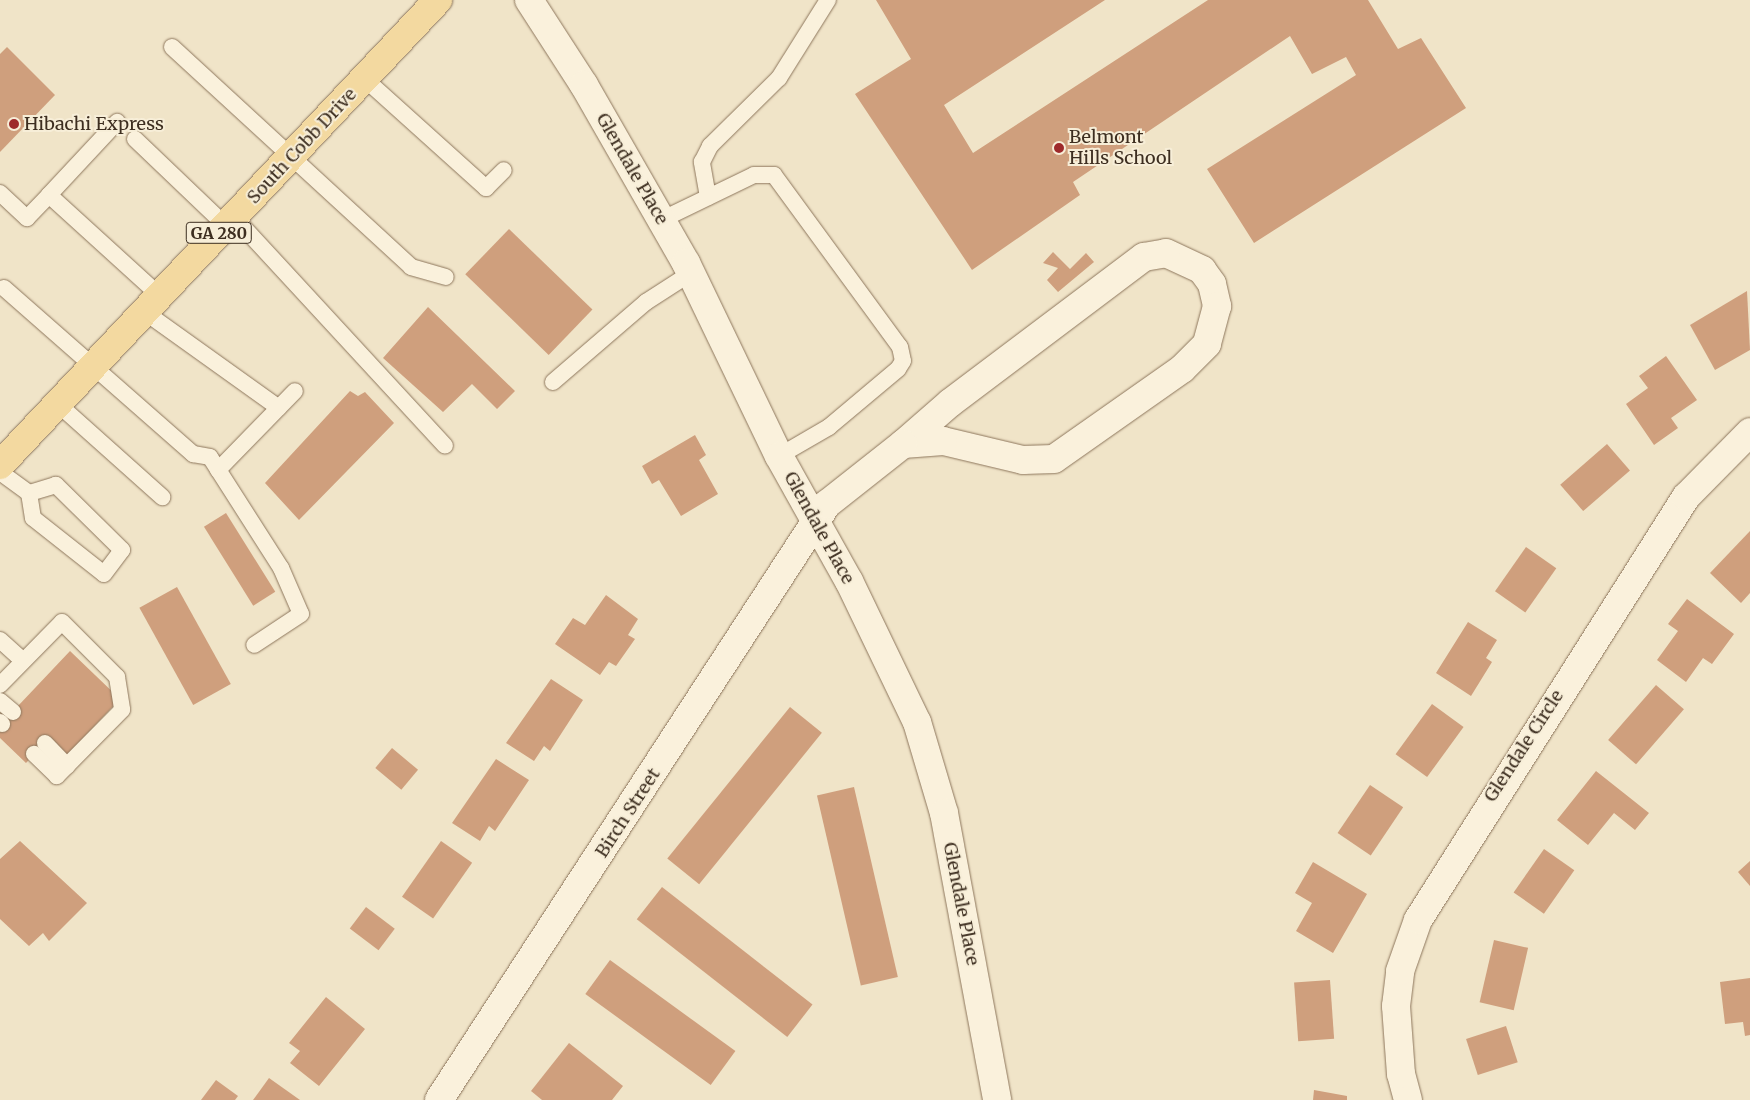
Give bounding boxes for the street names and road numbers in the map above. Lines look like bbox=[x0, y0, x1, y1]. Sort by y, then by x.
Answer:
street label: South Cobb Drive bbox=[243, 84, 361, 208]
street label: Glendale Place bbox=[591, 110, 673, 228]
road number: GA 280 bbox=[185, 220, 253, 247]
street label: Glendale Place bbox=[779, 468, 859, 588]
street label: Glendale Circle bbox=[1480, 686, 1568, 806]
street label: Birch Street bbox=[591, 764, 665, 862]
street label: Glendale Place bbox=[938, 841, 984, 967]

